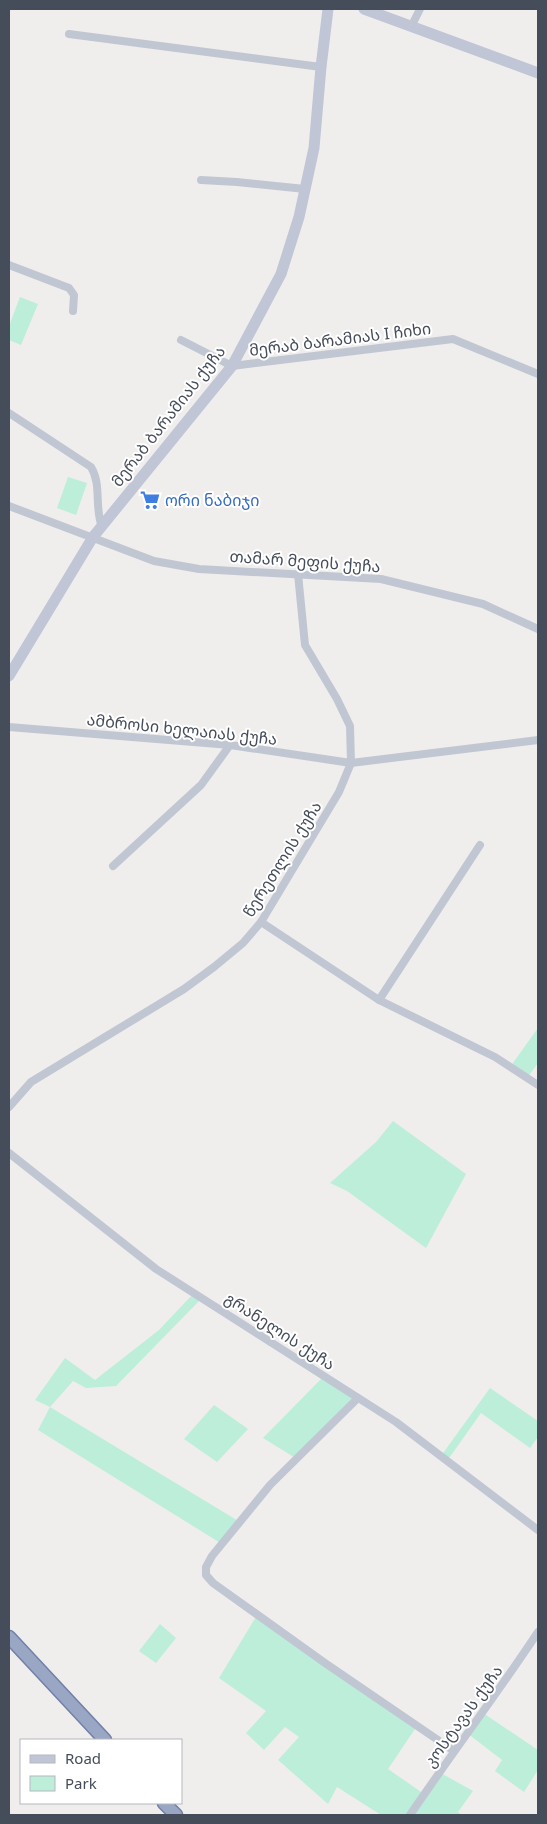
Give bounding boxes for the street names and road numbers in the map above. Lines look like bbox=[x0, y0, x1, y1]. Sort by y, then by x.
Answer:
street label: მერაბ ბარამიას I ჩიხი bbox=[248, 317, 432, 361]
street label: მერაბ ბარამიას ქუჩა bbox=[106, 341, 230, 491]
street label: თამარ მეფის ქუჩა bbox=[229, 545, 381, 577]
street label: ამბროსი ხელაიას ქუჩა bbox=[86, 708, 278, 750]
street label: წერეთლის ქუჩა bbox=[237, 797, 327, 921]
street label: გრანელის ქუჩა bbox=[221, 1287, 339, 1375]
street label: კოსტავას ქუჩა bbox=[418, 1660, 508, 1772]

